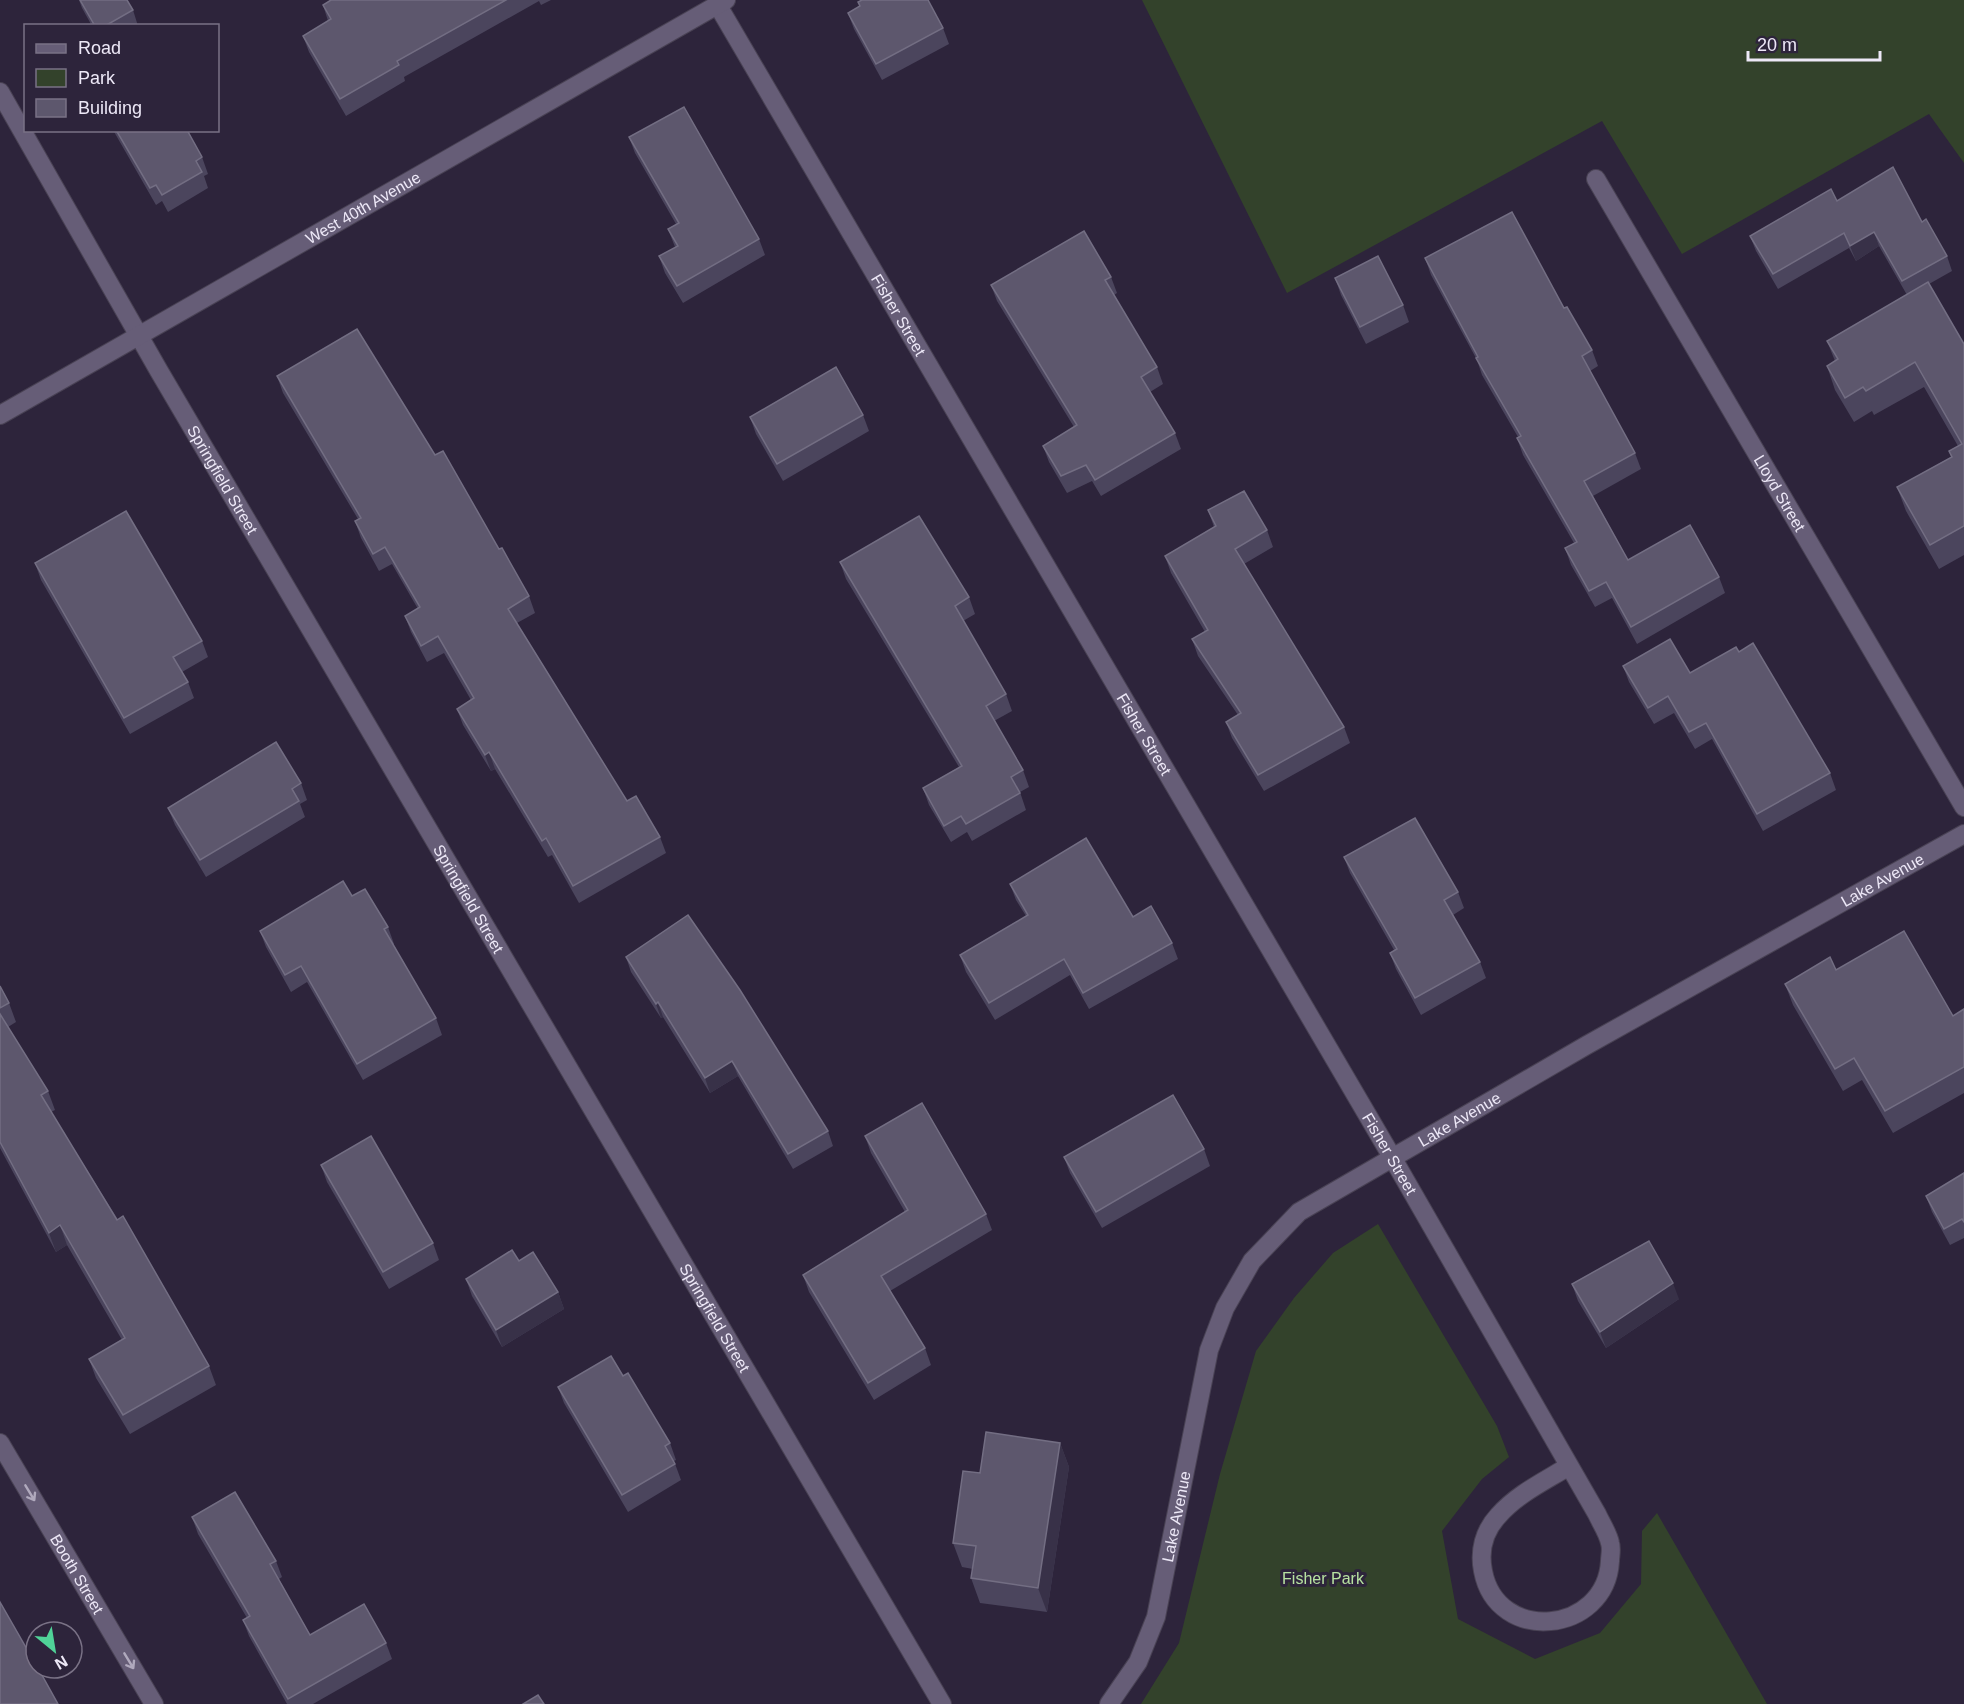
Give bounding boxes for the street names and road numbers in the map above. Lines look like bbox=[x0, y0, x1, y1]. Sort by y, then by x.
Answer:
street label: West 40th Avenue bbox=[303, 168, 424, 247]
street label: Fisher Street bbox=[868, 271, 929, 359]
street label: Springfield Street bbox=[184, 423, 261, 538]
street label: Lloyd Street bbox=[1751, 452, 1809, 535]
street label: Fisher Street bbox=[1113, 690, 1175, 779]
street label: Springfield Street bbox=[430, 842, 507, 957]
street label: Lake Avenue bbox=[1838, 850, 1927, 910]
street label: Lake Avenue bbox=[1415, 1089, 1504, 1150]
street label: Fisher Street bbox=[1359, 1110, 1420, 1198]
street label: Springfield Street bbox=[676, 1261, 753, 1376]
street label: Lake Avenue bbox=[1159, 1470, 1194, 1563]
street label: Booth Street bbox=[47, 1532, 107, 1617]

